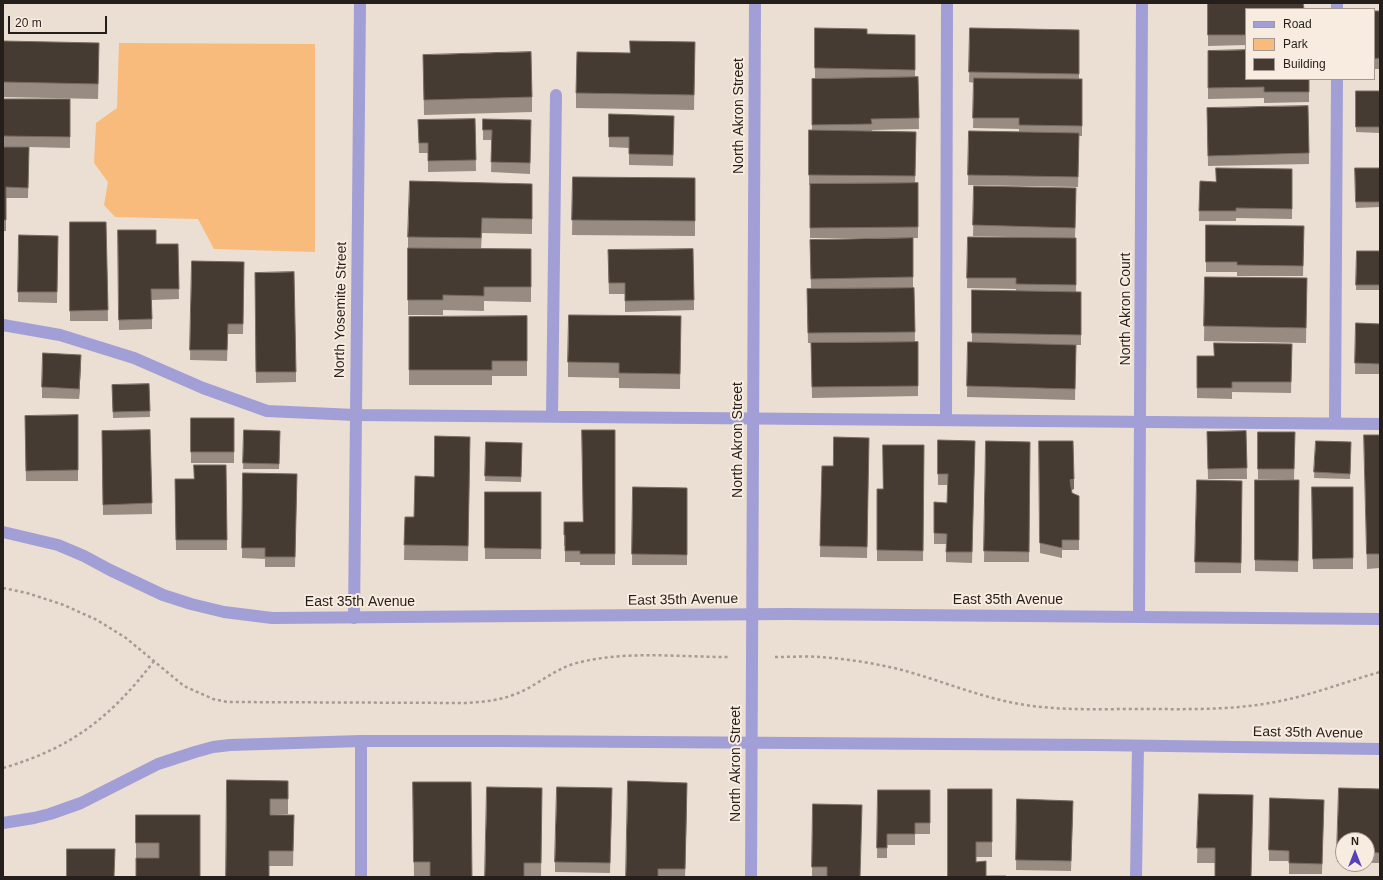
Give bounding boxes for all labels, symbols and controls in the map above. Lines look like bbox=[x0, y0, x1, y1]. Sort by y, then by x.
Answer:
scale bar bbox=[10, 8, 109, 34]
legend bbox=[1245, 8, 1375, 80]
text: 20 m bbox=[15, 16, 42, 30]
text: Road bbox=[1283, 17, 1312, 31]
text: Park bbox=[1283, 37, 1308, 51]
text: Building bbox=[1283, 57, 1326, 71]
street label: North Akron Street bbox=[731, 58, 747, 174]
street label: North Yosemite Street bbox=[331, 242, 351, 378]
street label: North Akron Court bbox=[1118, 253, 1134, 365]
street label: North Akron Street bbox=[730, 382, 746, 498]
street label: East 35th Avenue bbox=[628, 591, 738, 609]
street label: East 35th Avenue bbox=[953, 592, 1063, 608]
street label: East 35th Avenue bbox=[305, 594, 415, 610]
street label: North Akron Street bbox=[728, 706, 744, 822]
street label: East 35th Avenue bbox=[1253, 724, 1363, 742]
north arrow bbox=[1335, 832, 1375, 872]
text: N bbox=[1351, 835, 1359, 847]

